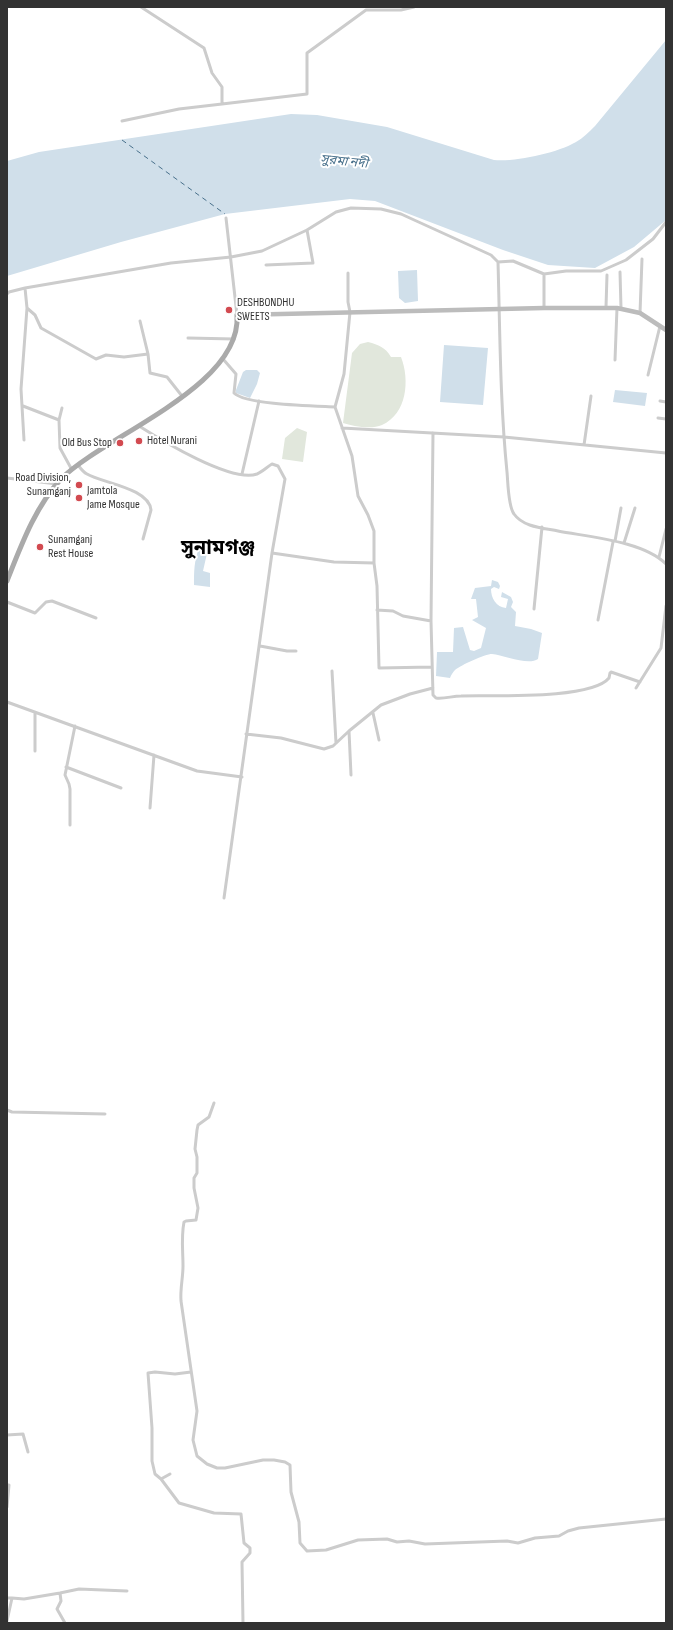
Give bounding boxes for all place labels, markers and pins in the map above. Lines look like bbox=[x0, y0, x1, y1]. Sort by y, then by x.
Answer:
place label: DESHBONDHU SWEETS bbox=[237, 296, 294, 324]
marker: DESHBONDHU SWEETS bbox=[224, 305, 234, 315]
place label: Hotel Nurani bbox=[147, 434, 197, 448]
place label: Old Bus Stop bbox=[62, 436, 112, 450]
marker: Hotel Nurani bbox=[134, 436, 144, 446]
marker: Old Bus Stop bbox=[115, 438, 125, 448]
place label: Road Division, Sunamganj bbox=[15, 471, 71, 499]
marker: Road Division, Sunamganj bbox=[74, 480, 84, 490]
place label: Jamtola Jame Mosque bbox=[87, 484, 140, 512]
marker: Jamtola Jame Mosque bbox=[74, 493, 84, 503]
place label: Sunamganj Rest House bbox=[48, 533, 93, 561]
marker: Sunamganj Rest House bbox=[35, 542, 45, 552]

